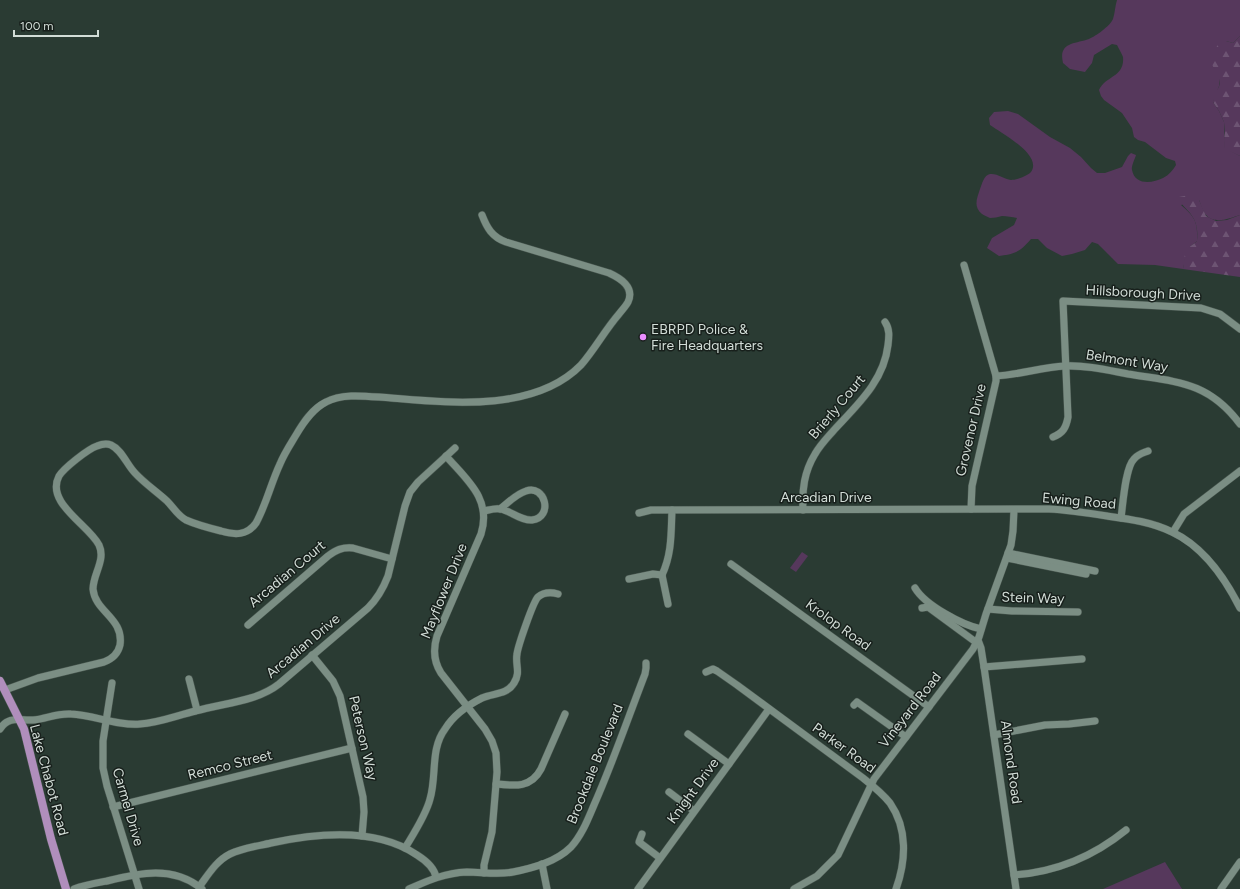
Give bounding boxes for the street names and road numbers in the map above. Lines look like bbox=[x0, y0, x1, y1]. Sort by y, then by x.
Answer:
street label: Hillsborough Drive bbox=[1085, 281, 1201, 305]
street label: Belmont Way bbox=[1085, 346, 1170, 376]
street label: Brierly Court bbox=[805, 371, 869, 443]
street label: Grovenor Drive bbox=[952, 382, 990, 478]
street label: Arcadian Drive bbox=[780, 489, 872, 506]
street label: Ewing Road bbox=[1041, 489, 1117, 513]
street label: Arcadian Court bbox=[245, 537, 329, 611]
street label: Mayflower Drive bbox=[417, 540, 471, 641]
street label: Stein Way bbox=[1001, 588, 1066, 608]
street label: Krolop Road bbox=[802, 596, 874, 654]
street label: Arcadian Drive bbox=[263, 610, 344, 682]
street label: Vineyard Road bbox=[875, 669, 945, 751]
street label: Peterson Way bbox=[345, 694, 381, 783]
street label: Brookdale Boulevard bbox=[563, 702, 627, 826]
street label: Parker Road bbox=[809, 719, 879, 777]
street label: Almond Road bbox=[997, 719, 1025, 805]
street label: Lake Chabot Road bbox=[26, 722, 72, 838]
street label: Remco Street bbox=[186, 746, 274, 784]
street label: Knight Drive bbox=[664, 755, 723, 827]
street label: Carmel Drive bbox=[109, 766, 147, 848]

